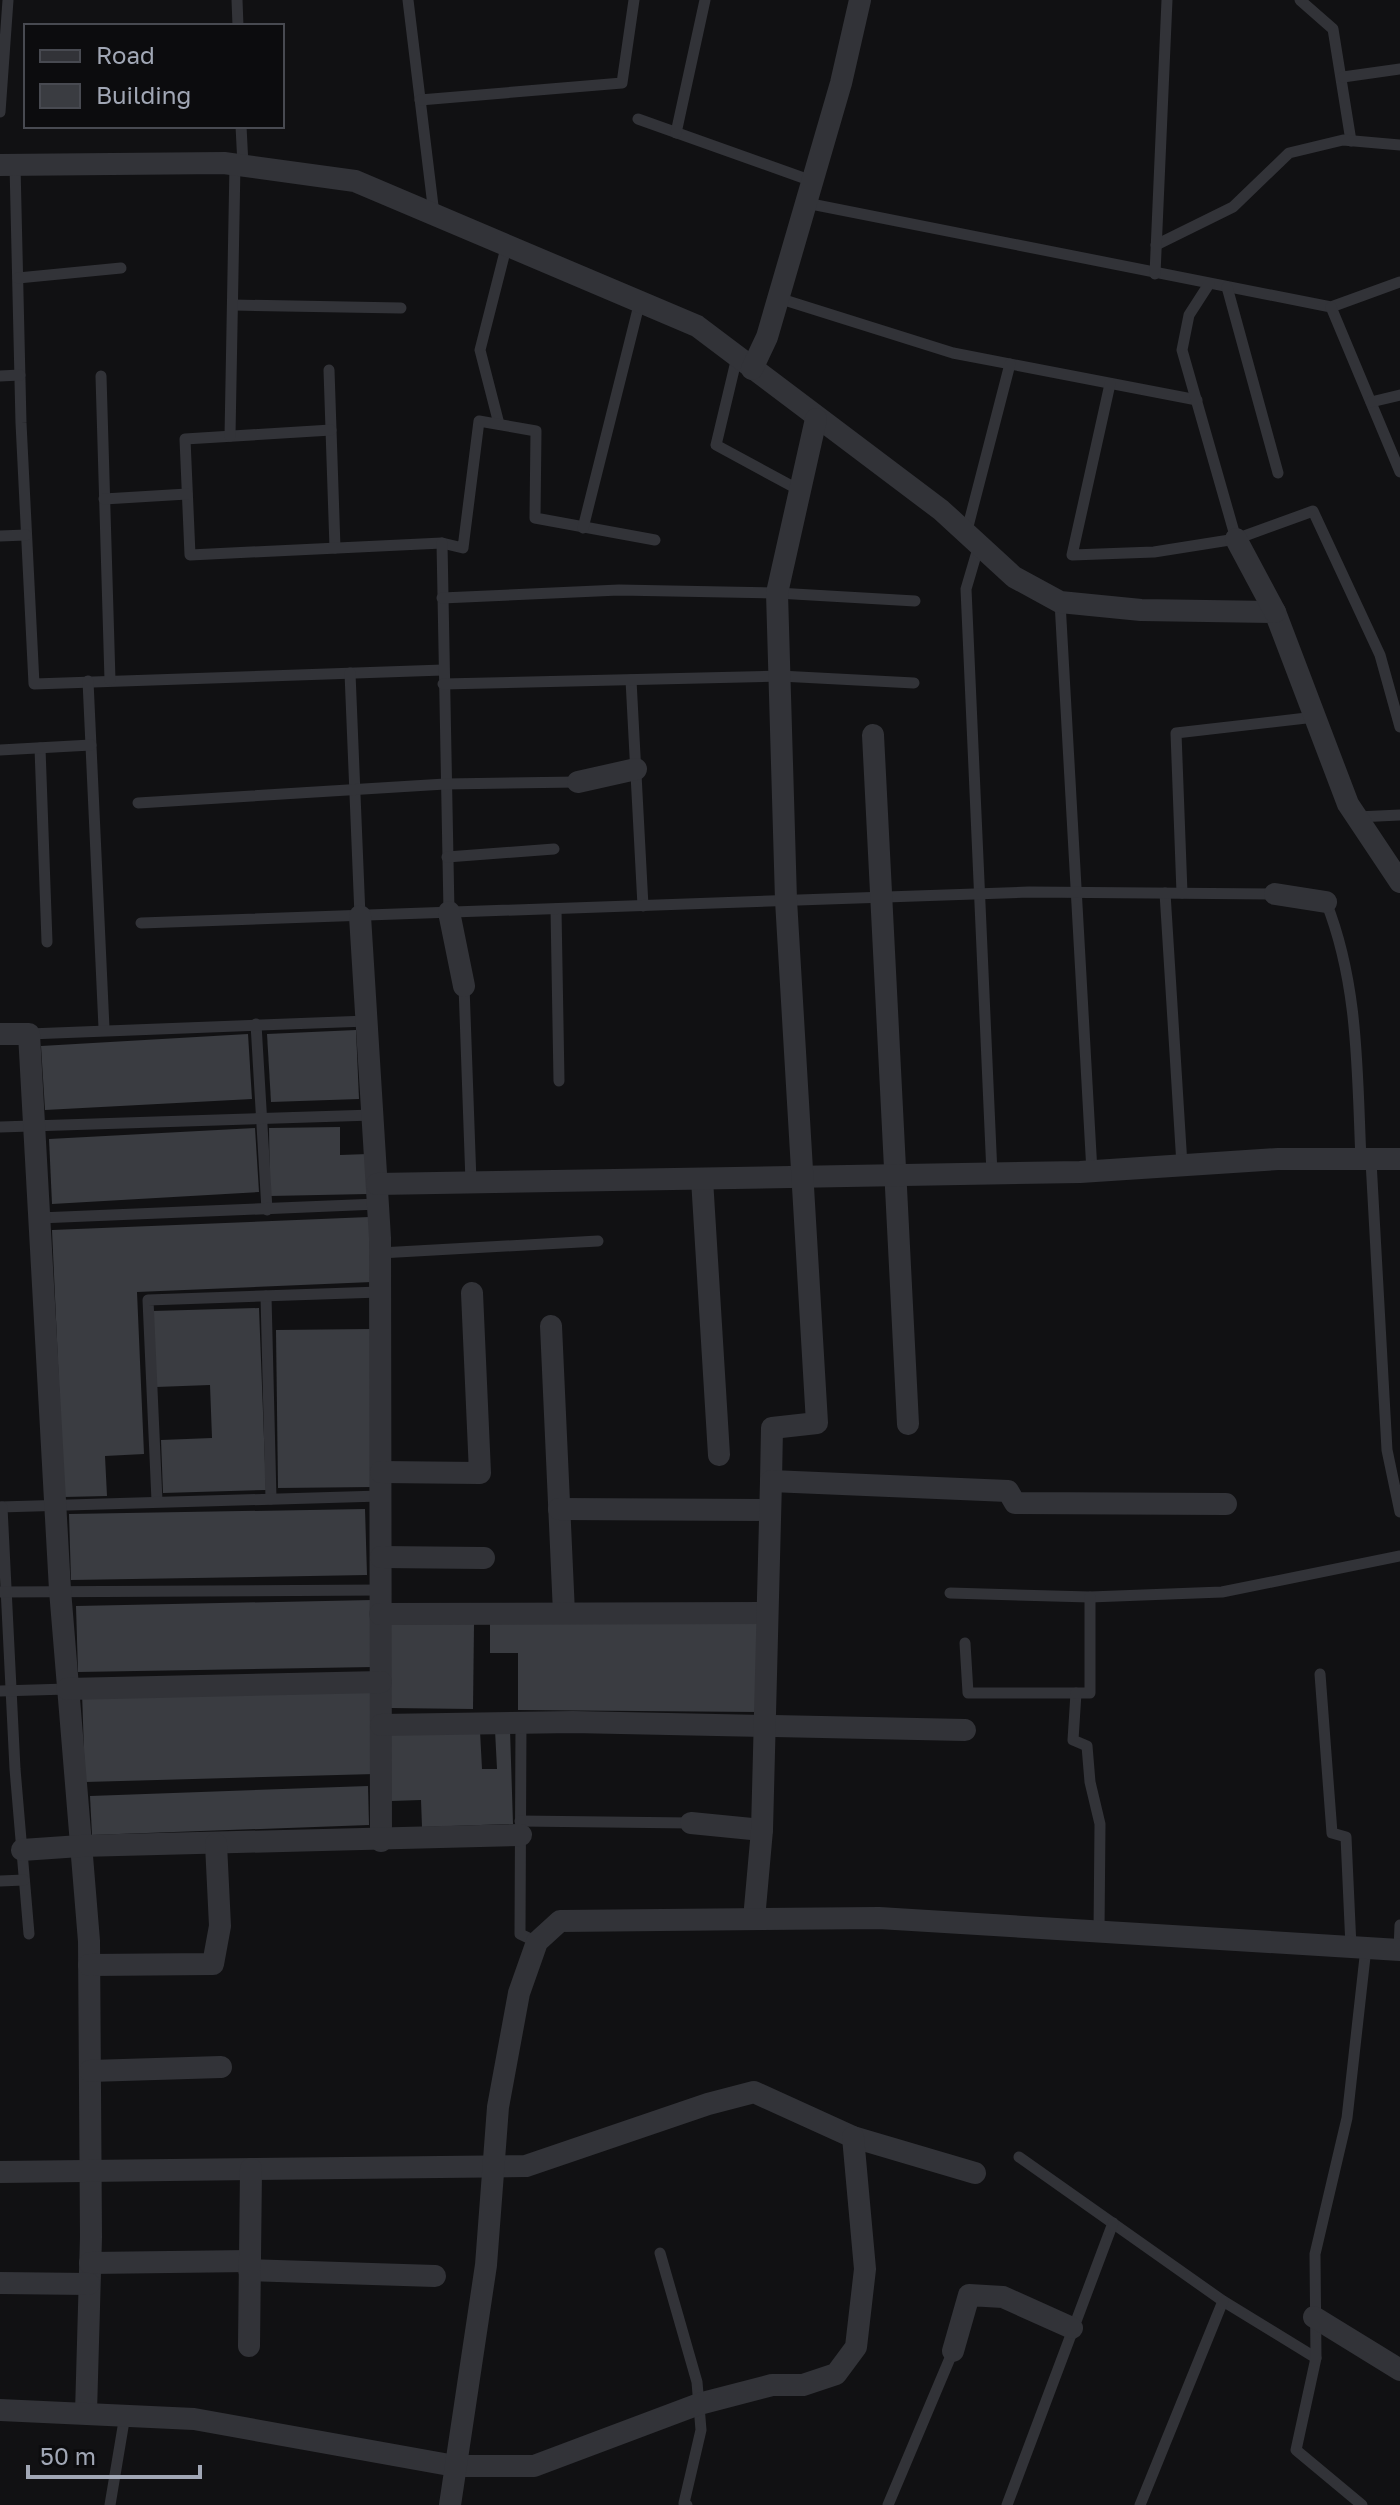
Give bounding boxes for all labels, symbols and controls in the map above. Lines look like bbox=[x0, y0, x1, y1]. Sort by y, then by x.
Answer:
legend bbox=[24, 24, 284, 128]
text: Road bbox=[96, 40, 155, 69]
text: Building bbox=[96, 80, 191, 109]
scale bar bbox=[28, 2429, 200, 2479]
text: 50 m bbox=[40, 2441, 96, 2470]

